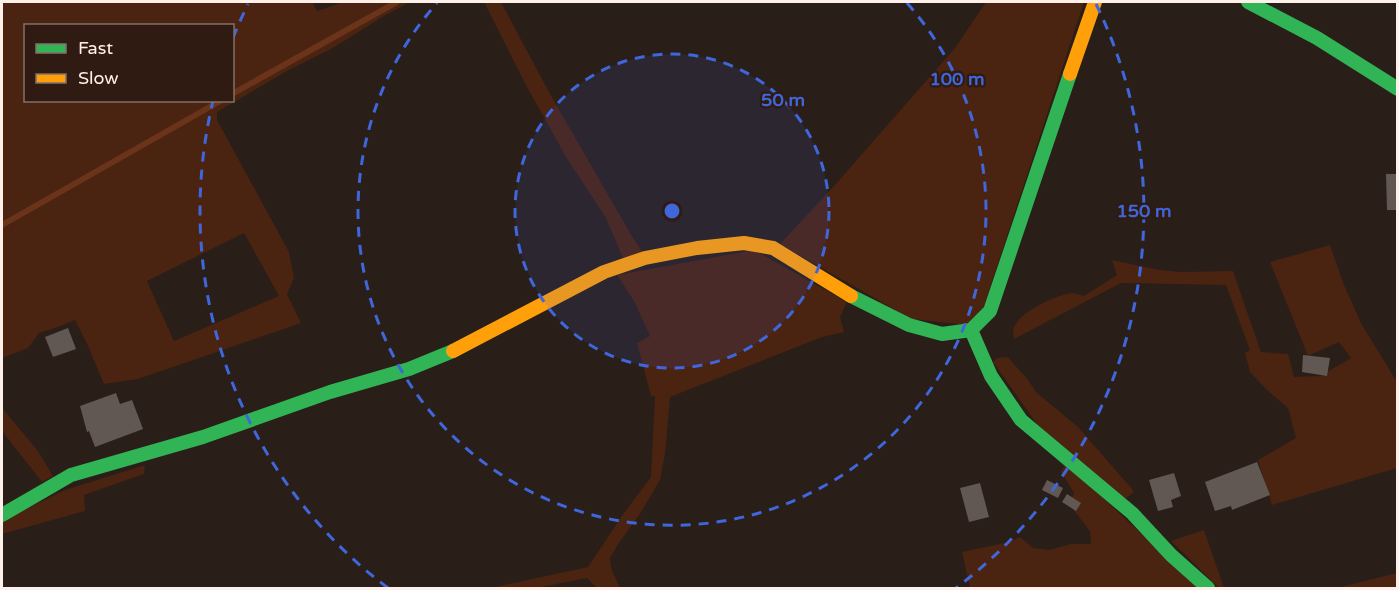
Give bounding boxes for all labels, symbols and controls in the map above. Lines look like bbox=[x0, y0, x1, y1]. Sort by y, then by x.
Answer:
legend bbox=[24, 24, 234, 102]
text: Fast bbox=[78, 37, 113, 59]
text: Slow bbox=[78, 67, 119, 89]
text: 100 m bbox=[929, 68, 985, 90]
text: 50 m bbox=[761, 89, 805, 111]
text: 150 m bbox=[1116, 200, 1172, 222]
centre of rings bbox=[662, 201, 682, 221]

